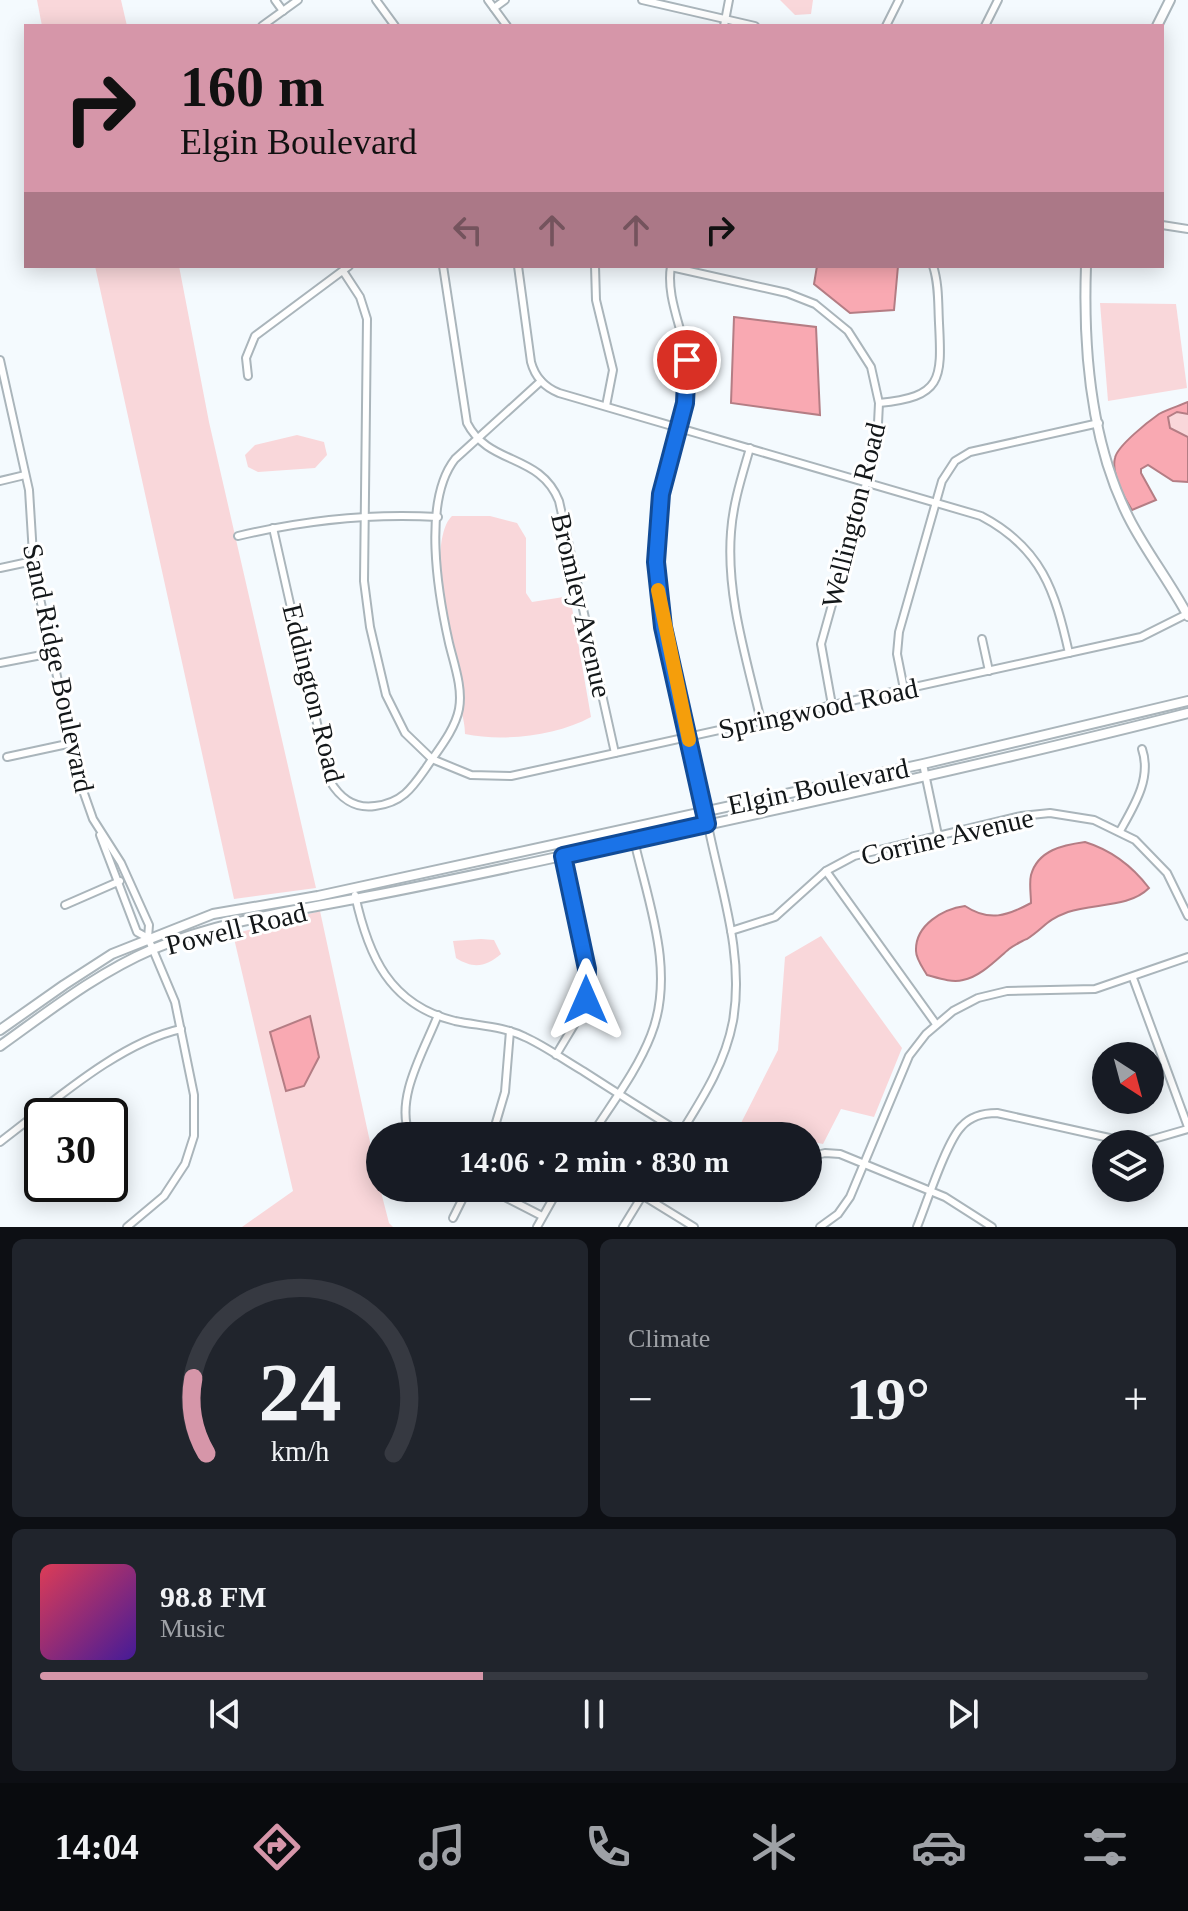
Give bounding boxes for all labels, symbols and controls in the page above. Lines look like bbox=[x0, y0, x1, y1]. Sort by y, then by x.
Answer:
icon: right bbox=[48, 56, 152, 160]
text: 160 m bbox=[180, 56, 325, 118]
text: Elgin Boulevard bbox=[180, 122, 417, 162]
icon: left bbox=[446, 208, 490, 252]
icon: ahead bbox=[530, 208, 574, 252]
icon: ahead bbox=[614, 208, 658, 252]
icon: right bbox=[698, 208, 742, 252]
pin bbox=[653, 326, 721, 394]
icon: arrive bbox=[665, 338, 709, 382]
street label: Wellington Road bbox=[815, 419, 891, 611]
street label: Bromley Avenue bbox=[545, 510, 618, 700]
street label: Sand Ridge Boulevard bbox=[17, 541, 100, 795]
street label: Eddington Road bbox=[276, 601, 351, 786]
street label: Springwood Road bbox=[716, 672, 921, 745]
street label: Elgin Boulevard bbox=[725, 752, 911, 821]
street label: Corrine Avenue bbox=[858, 802, 1036, 871]
street label: Powell Road bbox=[163, 896, 310, 961]
position arrow bbox=[544, 958, 628, 1042]
north arrow bbox=[1092, 1042, 1164, 1114]
map controls bbox=[1092, 1042, 1164, 1202]
speed limit sign: 30 bbox=[24, 1098, 128, 1202]
button: layers bbox=[1092, 1130, 1164, 1202]
text: 14:06 · 2 min · 830 m bbox=[459, 1145, 729, 1178]
text: Climate bbox=[628, 1324, 710, 1353]
text: 24 bbox=[258, 1346, 342, 1438]
text: 19° bbox=[846, 1366, 930, 1432]
text: − bbox=[628, 1375, 653, 1424]
text: + bbox=[1123, 1375, 1148, 1424]
text: km/h bbox=[271, 1436, 329, 1467]
text: 98.8 FM bbox=[160, 1580, 267, 1613]
text: Music bbox=[160, 1614, 225, 1643]
icon: previous bbox=[203, 1692, 247, 1736]
icon: pause bbox=[572, 1692, 616, 1736]
icon: next bbox=[941, 1692, 985, 1736]
icon: directions bbox=[249, 1819, 305, 1875]
icon: music bbox=[414, 1819, 470, 1875]
icon: phone bbox=[580, 1819, 636, 1875]
icon: climate bbox=[746, 1819, 802, 1875]
icon: car bbox=[911, 1819, 967, 1875]
icon: filters bbox=[1077, 1819, 1133, 1875]
text: 14:04 bbox=[55, 1827, 139, 1867]

